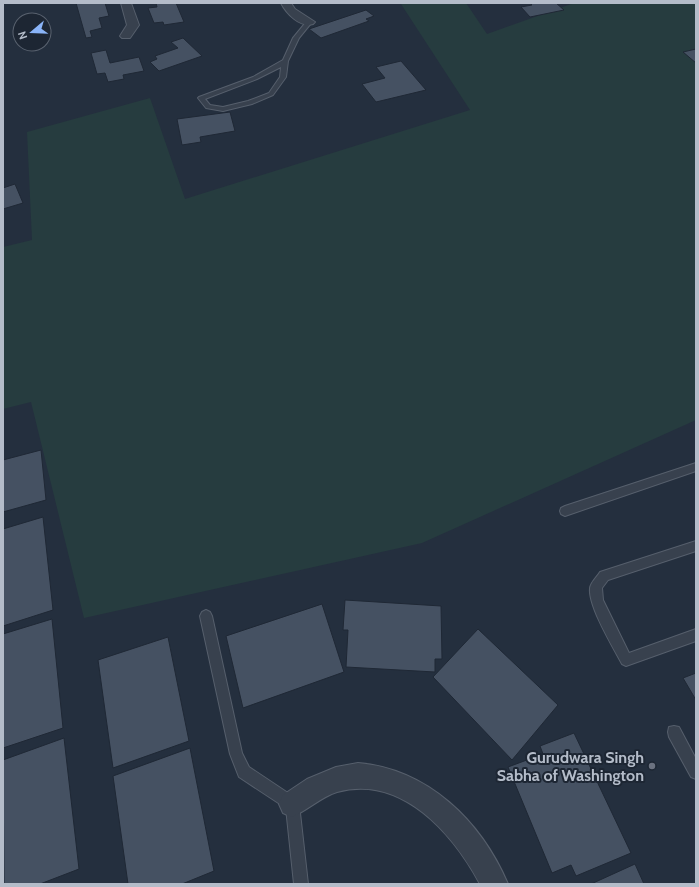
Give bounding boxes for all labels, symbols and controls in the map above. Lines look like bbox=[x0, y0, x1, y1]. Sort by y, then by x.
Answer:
north arrow bbox=[12, 12, 52, 52]
text: N bbox=[15, 29, 30, 41]
place label: Gurudwara Singh Sabha of Washington bbox=[497, 748, 644, 785]
marker: Gurudwara Singh Sabha of Washington bbox=[647, 761, 657, 771]

